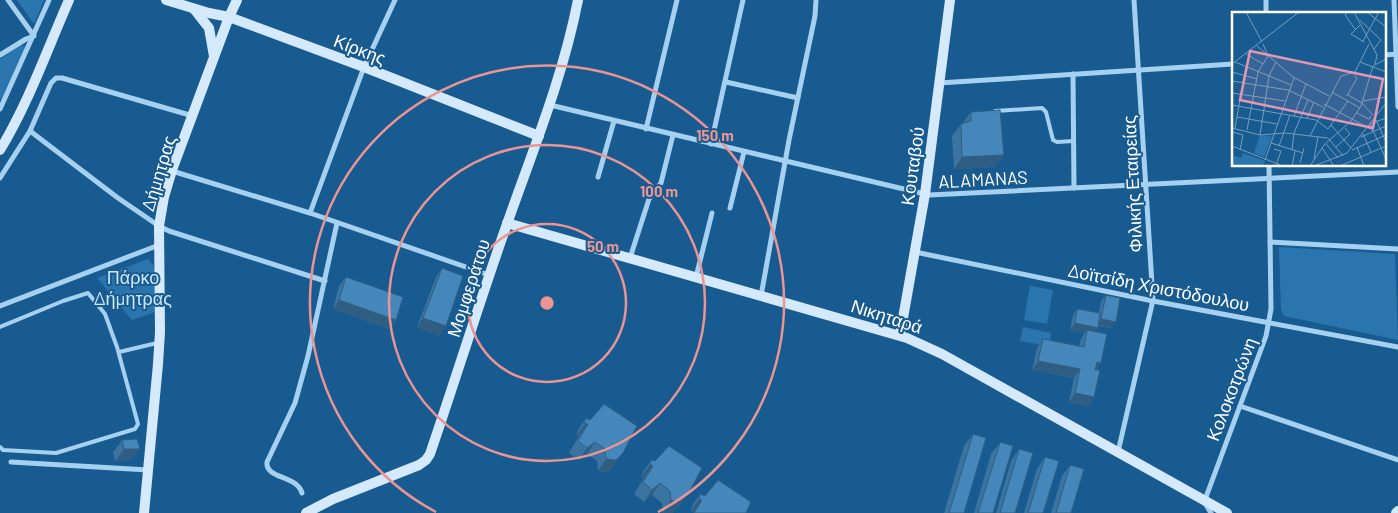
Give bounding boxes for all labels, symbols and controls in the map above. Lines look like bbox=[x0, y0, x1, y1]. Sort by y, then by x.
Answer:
inset map bbox=[1232, 12, 1386, 166]
street label: Κίρκης bbox=[331, 29, 389, 69]
street label: Φιλικής Εταιρείας bbox=[1117, 115, 1147, 253]
street label: Κουταβού bbox=[896, 125, 928, 207]
text: 150 m bbox=[696, 126, 734, 144]
street label: Δήμητρας bbox=[136, 132, 180, 213]
street label: ALAMANAS bbox=[938, 166, 1028, 192]
text: 100 m bbox=[640, 182, 678, 200]
street label: Μομφεράτου bbox=[442, 236, 494, 340]
text: 50 m bbox=[587, 237, 619, 255]
street label: Δοϊτσίδη Χριστόδουλου bbox=[1067, 259, 1251, 315]
park label: Πάρκο Δήμητρας bbox=[94, 266, 172, 309]
centre of rings bbox=[538, 294, 556, 312]
street label: Νικηταρά bbox=[848, 294, 926, 338]
street label: Κολοκοτρώνη bbox=[1201, 334, 1261, 444]

